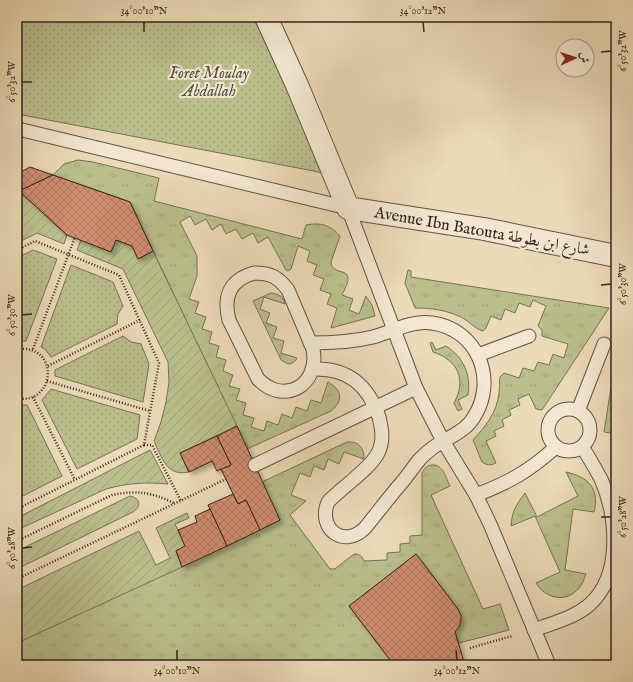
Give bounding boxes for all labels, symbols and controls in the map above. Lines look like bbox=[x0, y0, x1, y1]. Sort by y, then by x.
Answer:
text: 34°00'10"N bbox=[121, 5, 168, 18]
text: 34°00'12"N bbox=[400, 5, 447, 18]
text: 6°50'32"W bbox=[617, 30, 630, 72]
north arrow bbox=[555, 38, 595, 78]
text: ش bbox=[577, 52, 591, 63]
text: 6°50'32"W bbox=[6, 61, 19, 103]
park label: Foret Moulay Abdallah bbox=[169, 64, 250, 102]
street label: Avenue Ibn Batouta شارع ابن بطوطة bbox=[371, 203, 591, 263]
text: 6°50'30"W bbox=[617, 263, 630, 305]
text: 6°50'30"W bbox=[6, 294, 19, 336]
text: 6°50'28"W bbox=[617, 496, 630, 538]
text: 6°50'28"W bbox=[6, 527, 19, 569]
text: 34°00'10"N bbox=[154, 665, 201, 678]
text: 34°00'12"N bbox=[434, 665, 481, 678]

